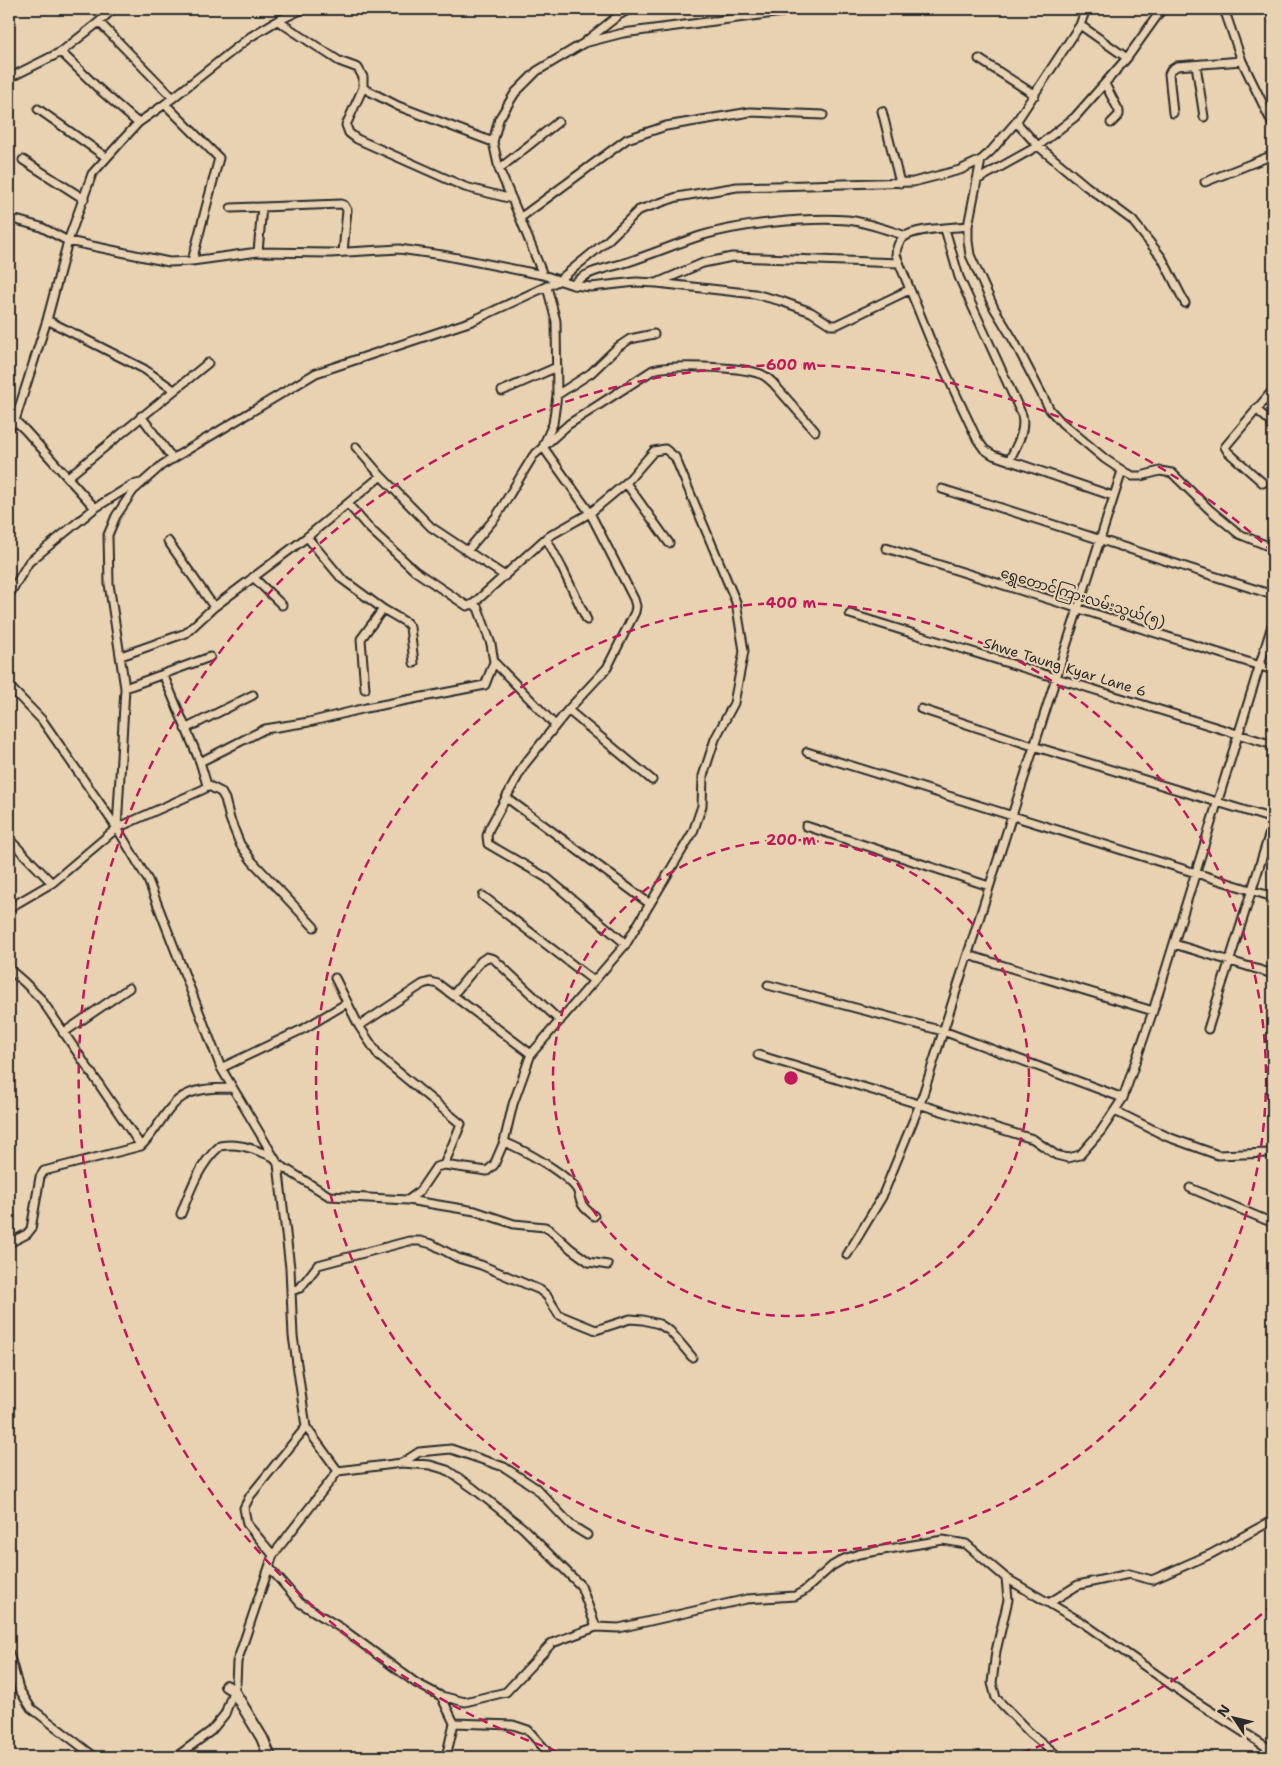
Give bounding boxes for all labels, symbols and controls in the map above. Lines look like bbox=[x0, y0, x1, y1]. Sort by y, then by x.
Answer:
text: 600 m bbox=[766, 355, 816, 375]
street label: ရွှေတောင်ကြားလမ်းသွယ်(၅) bbox=[998, 562, 1168, 634]
text: 400 m bbox=[766, 593, 816, 613]
street label: Shwe Taung Kyar Lane 6 bbox=[981, 634, 1149, 700]
text: 200 m bbox=[766, 830, 816, 850]
centre of rings bbox=[782, 1069, 800, 1087]
north arrow bbox=[1210, 1694, 1260, 1744]
text: N bbox=[1213, 1701, 1234, 1720]

